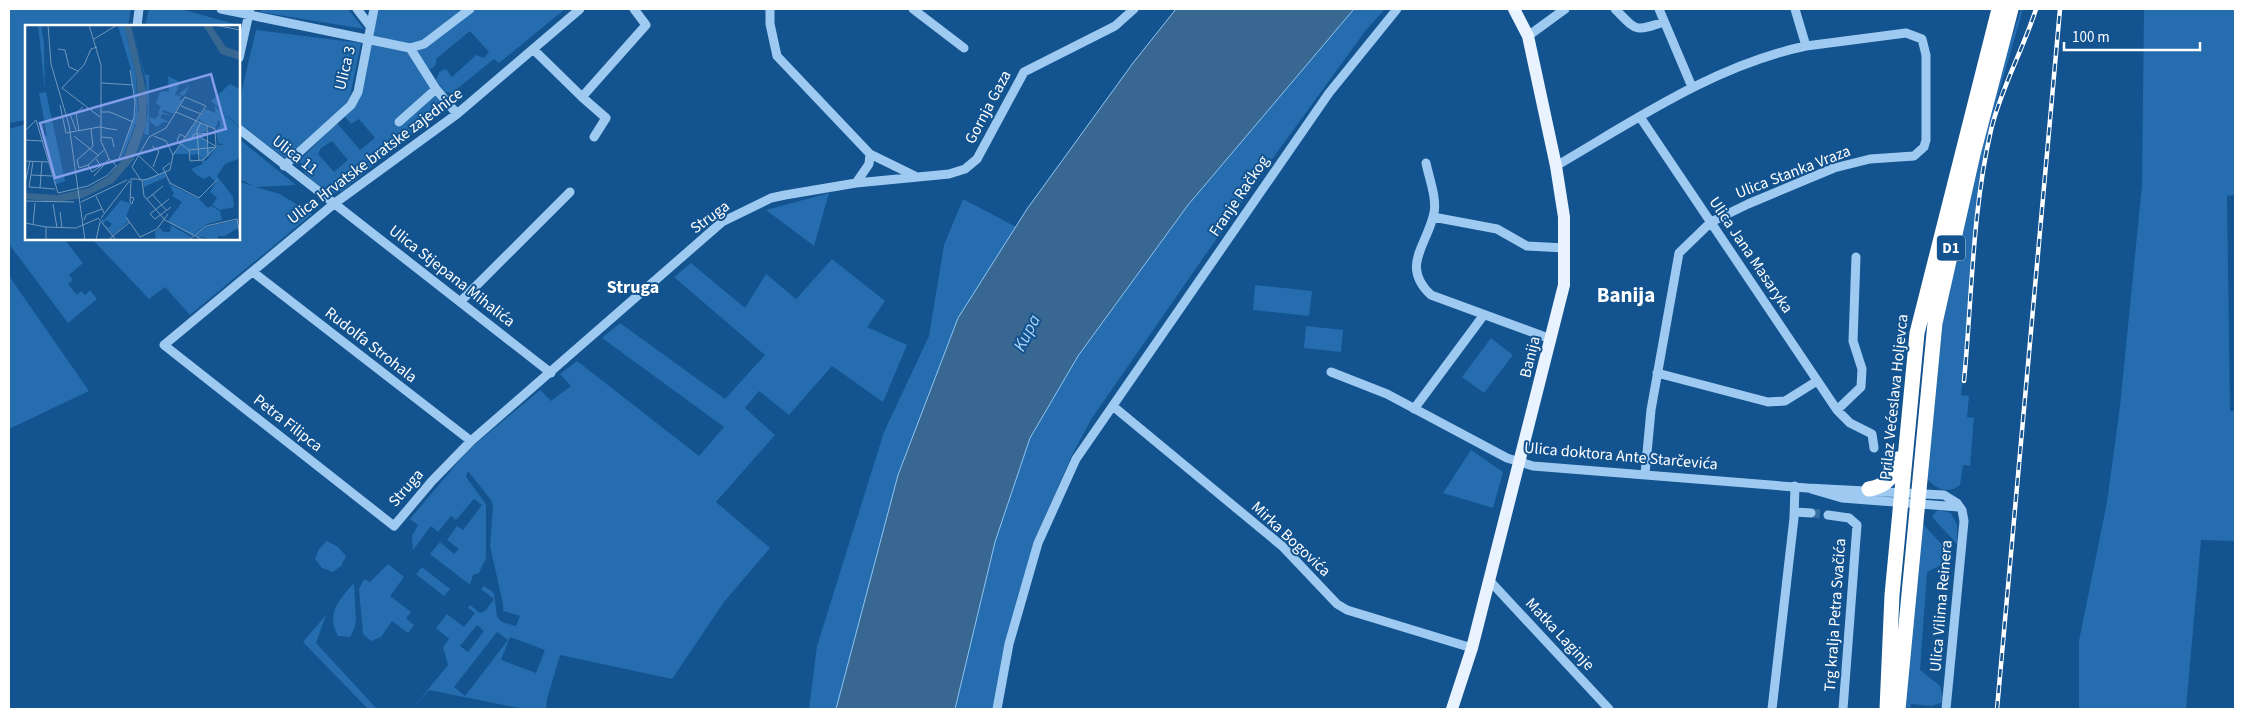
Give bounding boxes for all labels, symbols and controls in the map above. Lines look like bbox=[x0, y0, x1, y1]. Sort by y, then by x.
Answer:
scale bar bbox=[2064, 20, 2200, 52]
inset map bbox=[25, 25, 240, 240]
text: 100 m bbox=[2072, 27, 2110, 48]
street label: Ulica 3 bbox=[329, 44, 361, 92]
street label: Gornja Gaza bbox=[959, 66, 1017, 148]
street label: Ulica Hrvatske bratske zajednice bbox=[283, 83, 467, 229]
street label: Ulica 11 bbox=[267, 130, 323, 180]
street label: Ulica Stanka Vraza bbox=[1732, 140, 1854, 204]
street label: Franje Račkog bbox=[1204, 151, 1274, 241]
street label: Ulica Jana Masaryka bbox=[1704, 192, 1798, 318]
street label: Struga bbox=[686, 195, 734, 239]
street label: Ulica Stjepana Mihalića bbox=[384, 220, 520, 332]
road number: D1 bbox=[1937, 236, 1965, 260]
district label: Struga bbox=[607, 275, 659, 300]
district label: Banija bbox=[1597, 280, 1655, 310]
street label: Rudolfa Strohala bbox=[320, 302, 422, 388]
water label: Kupa bbox=[1007, 310, 1047, 356]
street label: Prilaz Većeslava Holjevca bbox=[1874, 313, 1914, 481]
street label: Banija bbox=[1514, 334, 1546, 380]
street label: Petra Filipca bbox=[249, 389, 327, 457]
street label: Ulica doktora Ante Starčevića bbox=[1523, 437, 1719, 475]
street label: Struga bbox=[383, 464, 429, 512]
street label: Mirka Bogovića bbox=[1246, 496, 1336, 582]
street label: Trg kralja Petra Svačića bbox=[1819, 538, 1851, 692]
street label: Ulica Vilima Reinera bbox=[1924, 539, 1958, 673]
street label: Matka Laginje bbox=[1520, 593, 1600, 675]

